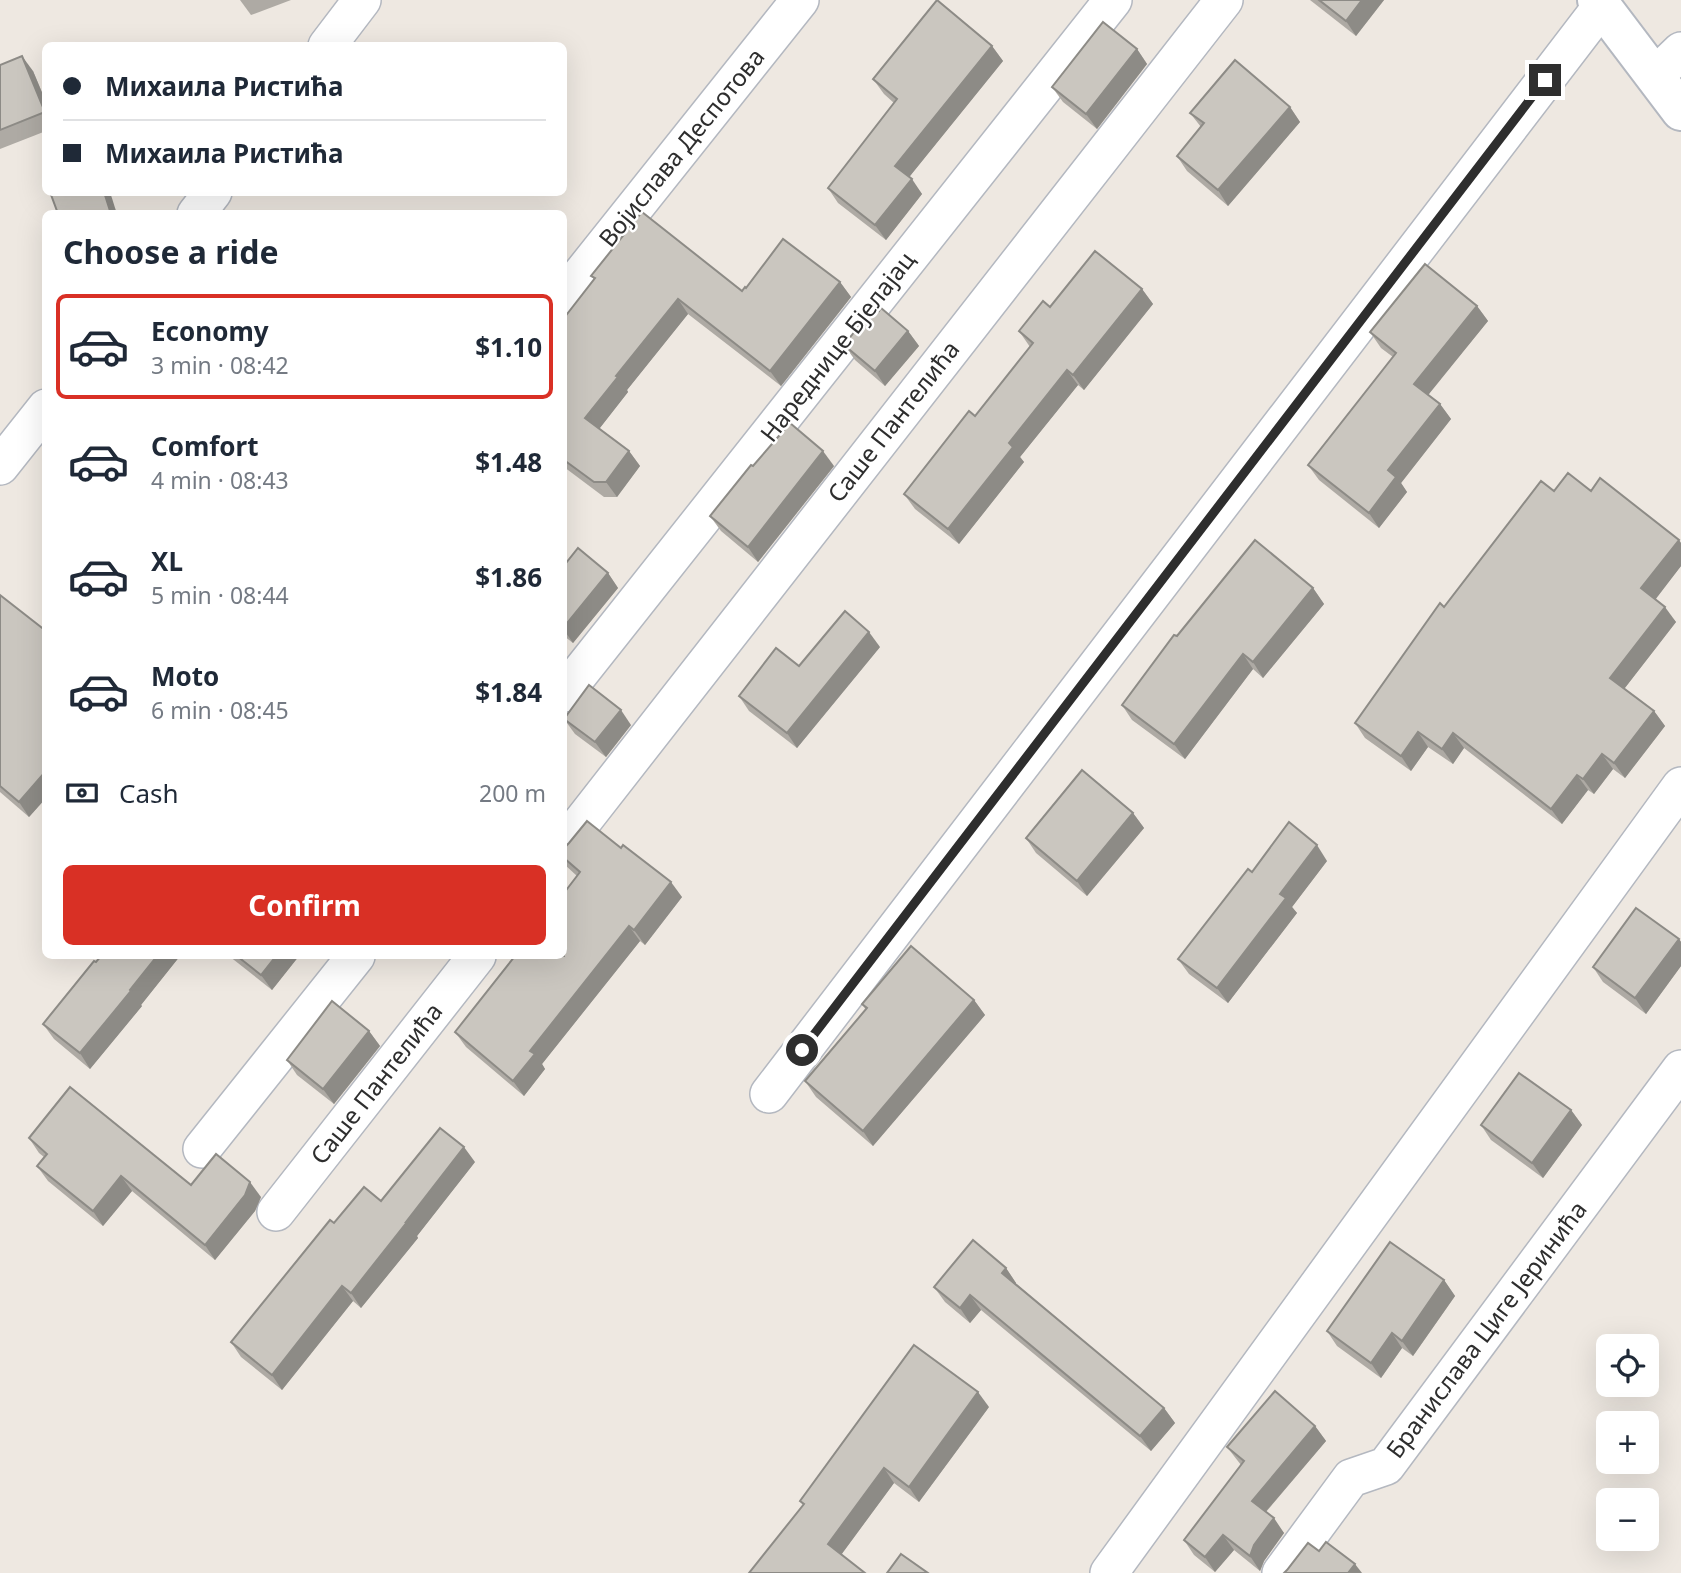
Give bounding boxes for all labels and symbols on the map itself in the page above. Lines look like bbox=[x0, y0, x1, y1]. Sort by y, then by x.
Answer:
street label: Војислава Деспотова bbox=[590, 41, 771, 253]
route end bbox=[1529, 64, 1561, 96]
street label: Нареднице Бјелајац bbox=[752, 244, 922, 448]
street label: Саше Пантелића bbox=[819, 333, 966, 509]
street label: Саше Пантелића bbox=[302, 995, 449, 1171]
route start bbox=[786, 1034, 818, 1066]
street label: Бранислава Циге Јеринића bbox=[1378, 1194, 1594, 1464]

